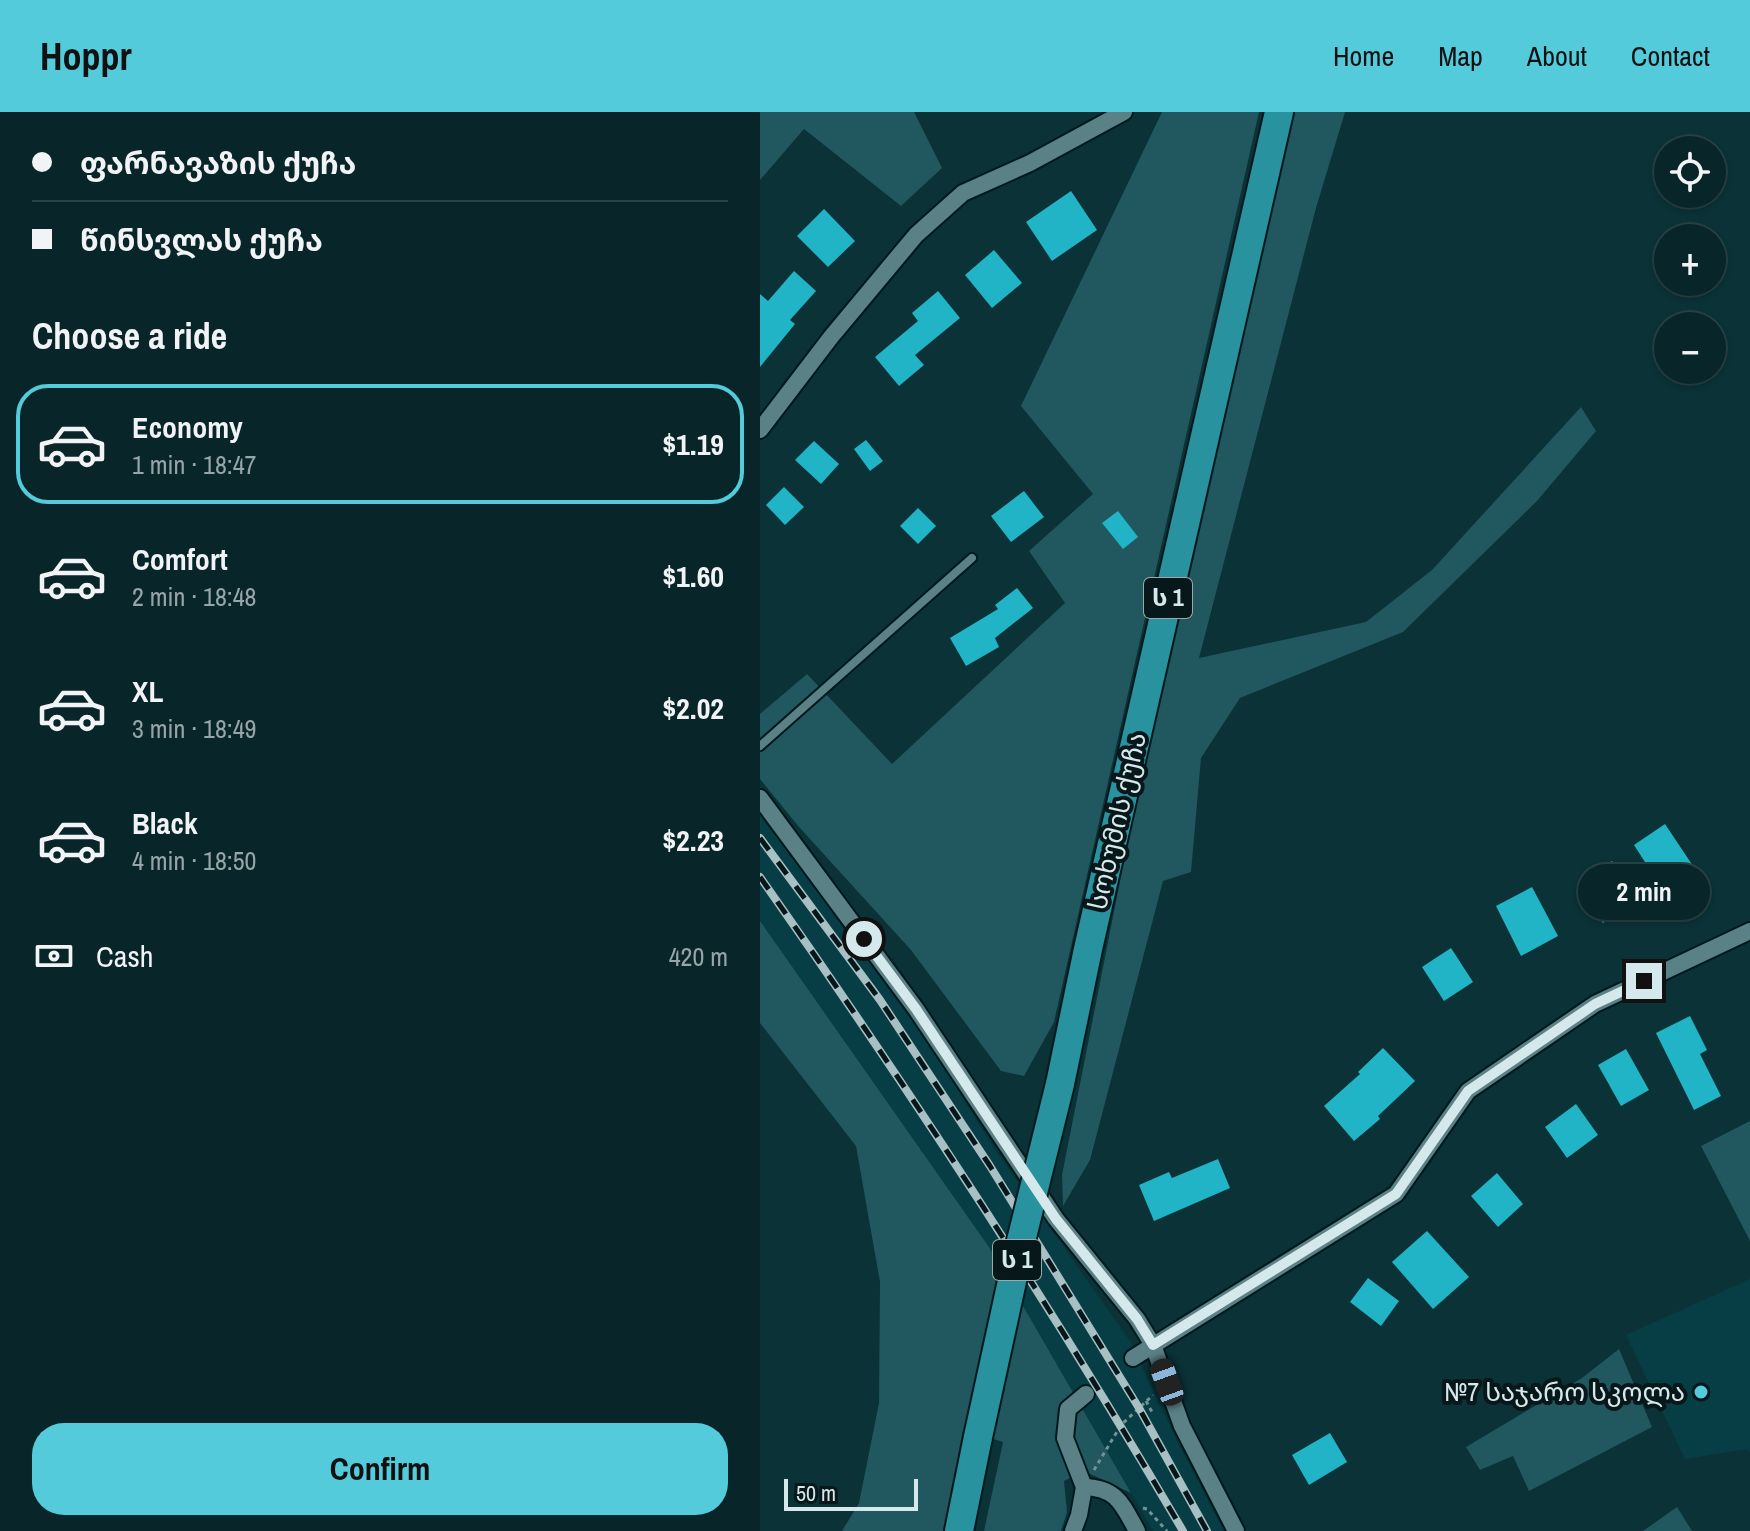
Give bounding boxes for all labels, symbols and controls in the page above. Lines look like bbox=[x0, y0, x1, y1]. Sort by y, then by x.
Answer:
text: Hoppr bbox=[40, 31, 132, 82]
text: Home bbox=[1333, 37, 1394, 75]
text: Map bbox=[1438, 37, 1483, 75]
text: About bbox=[1527, 37, 1587, 75]
text: Contact bbox=[1631, 37, 1710, 75]
map controls bbox=[1654, 136, 1726, 384]
button: locate bbox=[1654, 136, 1726, 208]
text: ფარნავაზის ქუჩა bbox=[80, 143, 356, 183]
text: წინსვლას ქუჩა bbox=[80, 220, 323, 260]
button: + bbox=[1654, 224, 1726, 296]
text: Choose a ride bbox=[32, 312, 227, 360]
button: − bbox=[1654, 312, 1726, 384]
text: Economy bbox=[132, 407, 243, 447]
icon: car bbox=[36, 408, 108, 480]
text: $1.19 bbox=[662, 424, 724, 464]
text: 1 min · 18:47 bbox=[132, 447, 256, 482]
text: Comfort bbox=[132, 539, 228, 579]
icon: car bbox=[36, 540, 108, 612]
text: $1.60 bbox=[662, 556, 724, 596]
road number: ს 1 bbox=[1144, 578, 1192, 618]
text: 2 min · 18:48 bbox=[132, 579, 256, 614]
text: XL bbox=[132, 671, 163, 711]
icon: car bbox=[36, 672, 108, 744]
text: $2.02 bbox=[662, 688, 724, 728]
text: 3 min · 18:49 bbox=[132, 711, 256, 746]
street label: სოხუმის ქუჩა bbox=[1079, 729, 1154, 913]
text: Black bbox=[132, 803, 198, 843]
icon: car bbox=[36, 804, 108, 876]
text: $2.23 bbox=[662, 820, 724, 860]
text: 4 min · 18:50 bbox=[132, 843, 256, 878]
callout: 2 min bbox=[1578, 865, 1710, 921]
text: 2 min bbox=[1616, 874, 1672, 909]
route start bbox=[846, 921, 882, 957]
icon: cash bbox=[32, 934, 76, 978]
text: Cash bbox=[96, 936, 153, 976]
text: 420 m bbox=[669, 939, 728, 974]
route end bbox=[1626, 963, 1662, 999]
road number: ს 1 bbox=[993, 1240, 1041, 1280]
car bbox=[1148, 1355, 1186, 1409]
place label: №7 საჯარო სკოლა bbox=[1444, 1374, 1685, 1409]
marker: №7 საჯარო სკოლა bbox=[1692, 1383, 1710, 1401]
button: Confirm bbox=[32, 1423, 728, 1515]
scale bar bbox=[784, 1475, 918, 1511]
text: 50 m bbox=[796, 1478, 836, 1508]

